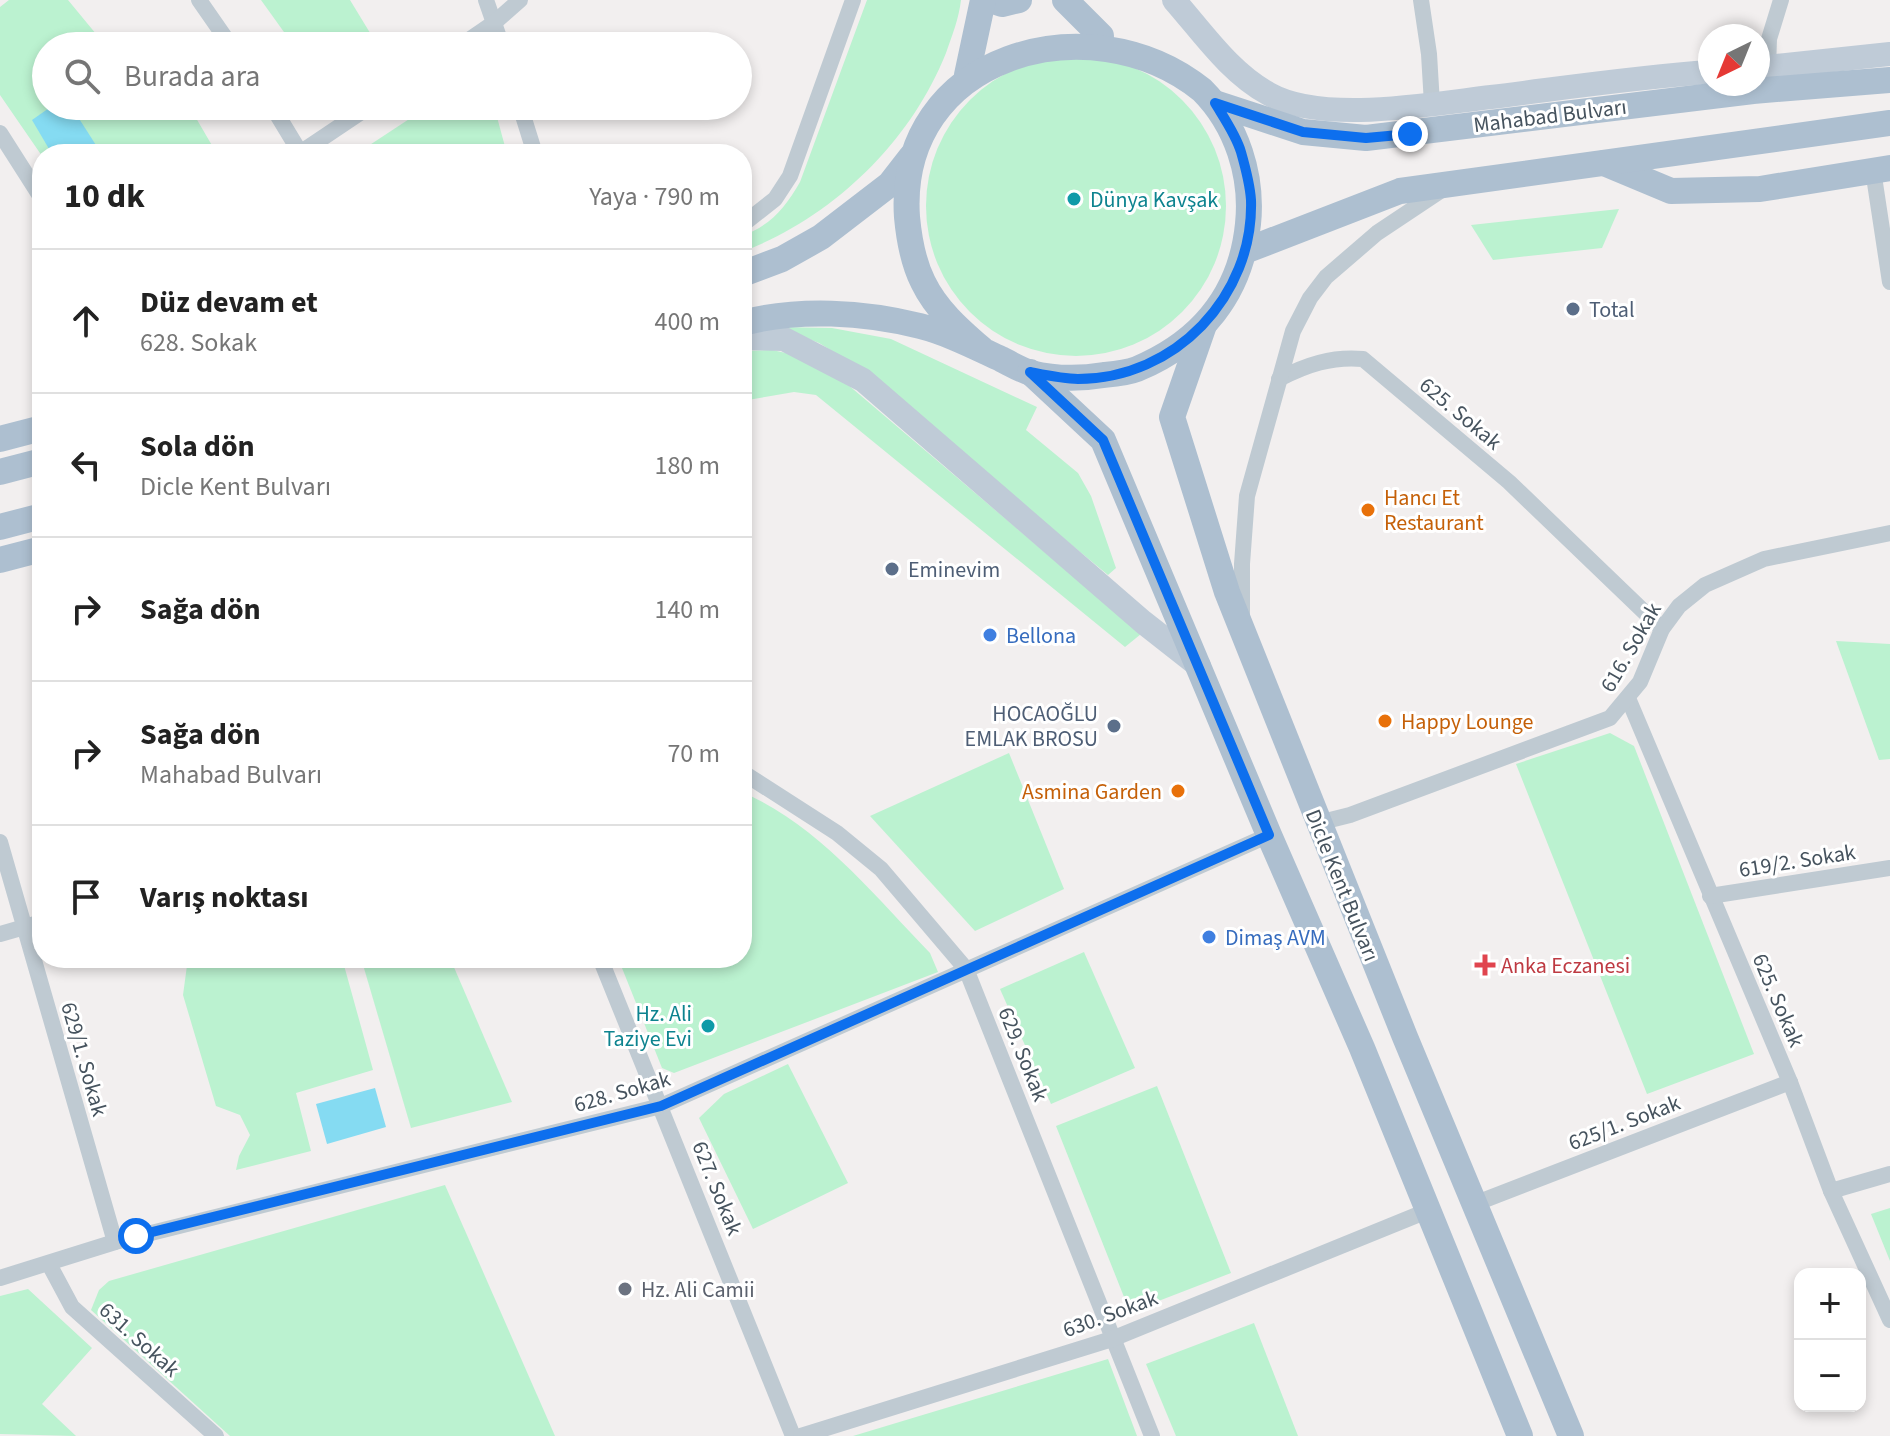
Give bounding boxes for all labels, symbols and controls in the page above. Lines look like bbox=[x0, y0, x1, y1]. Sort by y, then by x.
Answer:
north arrow bbox=[1698, 24, 1770, 96]
search box bbox=[32, 32, 752, 120]
icon: search bbox=[60, 54, 104, 98]
text: Burada ara bbox=[124, 55, 261, 98]
street label: Mahabad Bulvarı bbox=[1472, 91, 1629, 141]
route end bbox=[1392, 116, 1428, 152]
text: 10 dk bbox=[64, 172, 145, 221]
text: Yaya · 790 m bbox=[589, 178, 720, 215]
place label: Dünya Kavşak bbox=[1090, 184, 1218, 216]
marker: Dünya Kavşak bbox=[1065, 190, 1083, 208]
text: Düz devam et bbox=[140, 281, 318, 324]
place label: Total bbox=[1589, 294, 1635, 326]
icon: ahead bbox=[64, 299, 108, 343]
marker: Total bbox=[1564, 300, 1582, 318]
text: 400 m bbox=[654, 303, 720, 340]
text: 628. Sokak bbox=[140, 324, 257, 361]
street label: 625. Sokak bbox=[1412, 370, 1509, 458]
text: Sola dön bbox=[140, 425, 255, 468]
icon: left bbox=[64, 443, 108, 487]
text: 180 m bbox=[654, 447, 720, 484]
text: Dicle Kent Bulvarı bbox=[140, 468, 331, 505]
place label: Hancı Et Restaurant bbox=[1384, 482, 1484, 539]
marker: Hancı Et Restaurant bbox=[1359, 501, 1377, 519]
place label: Eminevim bbox=[908, 554, 1000, 586]
marker: Eminevim bbox=[883, 560, 901, 578]
icon: right bbox=[64, 587, 108, 631]
text: Sağa dön bbox=[140, 588, 261, 631]
text: 140 m bbox=[654, 591, 720, 628]
street label: 616. Sokak bbox=[1592, 597, 1670, 698]
place label: Bellona bbox=[1006, 620, 1076, 652]
marker: Bellona bbox=[981, 626, 999, 644]
place label: HOCAOĞLU EMLAK BROSU bbox=[965, 698, 1098, 755]
place label: Happy Lounge bbox=[1401, 706, 1534, 738]
marker: Happy Lounge bbox=[1376, 712, 1394, 730]
text: Sağa dön bbox=[140, 713, 261, 756]
marker: HOCAOĞLU EMLAK BROSU bbox=[1105, 717, 1123, 735]
icon: right bbox=[64, 731, 108, 775]
text: 70 m bbox=[667, 735, 720, 772]
text: Mahabad Bulvarı bbox=[140, 756, 322, 793]
place label: Asmina Garden bbox=[1022, 776, 1162, 808]
marker: Asmina Garden bbox=[1169, 782, 1187, 800]
street label: Dicle Kent Bulvarı bbox=[1297, 804, 1387, 966]
street label: 619/2. Sokak bbox=[1737, 836, 1858, 886]
icon: arrive bbox=[64, 875, 108, 919]
text: Varış noktası bbox=[140, 876, 308, 919]
place label: Dimaş AVM bbox=[1225, 922, 1326, 954]
marker: Dimaş AVM bbox=[1200, 928, 1218, 946]
street label: 625. Sokak bbox=[1744, 949, 1812, 1052]
place label: Anka Eczanesi bbox=[1501, 950, 1630, 982]
marker: Anka Eczanesi bbox=[1476, 956, 1494, 974]
street label: 629/1. Sokak bbox=[52, 998, 116, 1120]
place label: Hz. Ali Taziye Evi bbox=[603, 998, 692, 1055]
street label: 629. Sokak bbox=[990, 1002, 1056, 1106]
marker: Hz. Ali Taziye Evi bbox=[699, 1017, 717, 1035]
street label: 628. Sokak bbox=[570, 1063, 674, 1121]
street label: 625/1. Sokak bbox=[1564, 1087, 1685, 1159]
street label: 627. Sokak bbox=[684, 1136, 750, 1240]
route start bbox=[118, 1218, 154, 1254]
map controls bbox=[1794, 1268, 1866, 1412]
button: + bbox=[1794, 1268, 1866, 1340]
place label: Hz. Ali Camii bbox=[641, 1274, 755, 1306]
marker: Hz. Ali Camii bbox=[616, 1280, 634, 1298]
street label: 630. Sokak bbox=[1058, 1282, 1162, 1346]
street label: 631. Sokak bbox=[92, 1295, 187, 1385]
button: − bbox=[1794, 1340, 1866, 1412]

